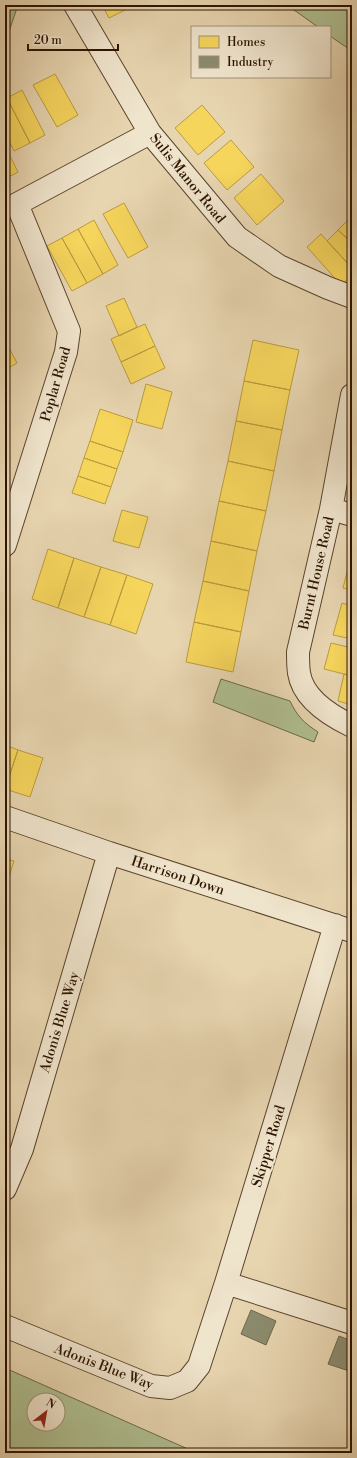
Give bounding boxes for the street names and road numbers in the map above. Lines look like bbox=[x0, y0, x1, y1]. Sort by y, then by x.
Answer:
street label: Sulis Manor Road bbox=[145, 130, 229, 227]
street label: Poplar Road bbox=[37, 345, 75, 424]
street label: Burnt House Road bbox=[295, 515, 339, 633]
street label: Harrison Down bbox=[129, 852, 227, 900]
street label: Adonis Blue Way bbox=[36, 969, 84, 1076]
street label: Skipper Road bbox=[248, 1103, 290, 1189]
street label: Adonis Blue Way bbox=[51, 1339, 156, 1394]

